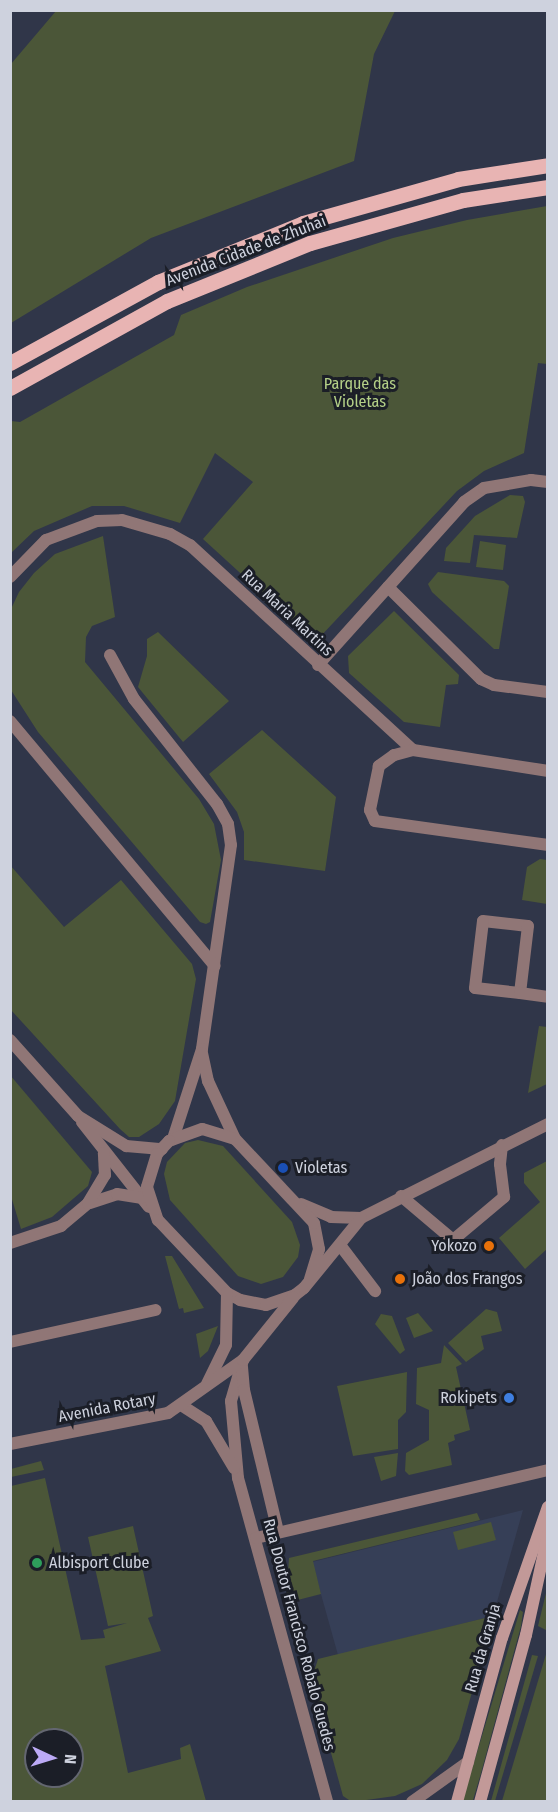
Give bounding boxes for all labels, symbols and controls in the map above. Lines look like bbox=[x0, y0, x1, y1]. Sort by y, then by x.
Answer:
street label: Avenida Cidade de Zhuhai bbox=[163, 212, 329, 290]
park label: Parque das Violetas bbox=[324, 374, 396, 412]
street label: Rua Maria Martins bbox=[237, 566, 337, 660]
place label: Violetas bbox=[295, 1158, 347, 1178]
marker: Violetas bbox=[276, 1161, 290, 1175]
place label: Yokozo bbox=[431, 1236, 477, 1256]
marker: Yokozo bbox=[482, 1239, 496, 1253]
place label: João dos Frangos bbox=[412, 1269, 523, 1289]
marker: João dos Frangos bbox=[393, 1272, 407, 1286]
place label: Rokipets bbox=[440, 1388, 497, 1408]
street label: Avenida Rotary bbox=[57, 1389, 157, 1427]
marker: Rokipets bbox=[502, 1391, 516, 1405]
street label: Rua Doutor Francisco Robalo Guedes bbox=[259, 1517, 339, 1753]
place label: Albisport Clube bbox=[49, 1553, 149, 1573]
marker: Albisport Clube bbox=[30, 1556, 44, 1570]
street label: Rua da Granja bbox=[461, 1601, 505, 1695]
north arrow bbox=[24, 1728, 84, 1788]
text: N bbox=[61, 1754, 80, 1765]

